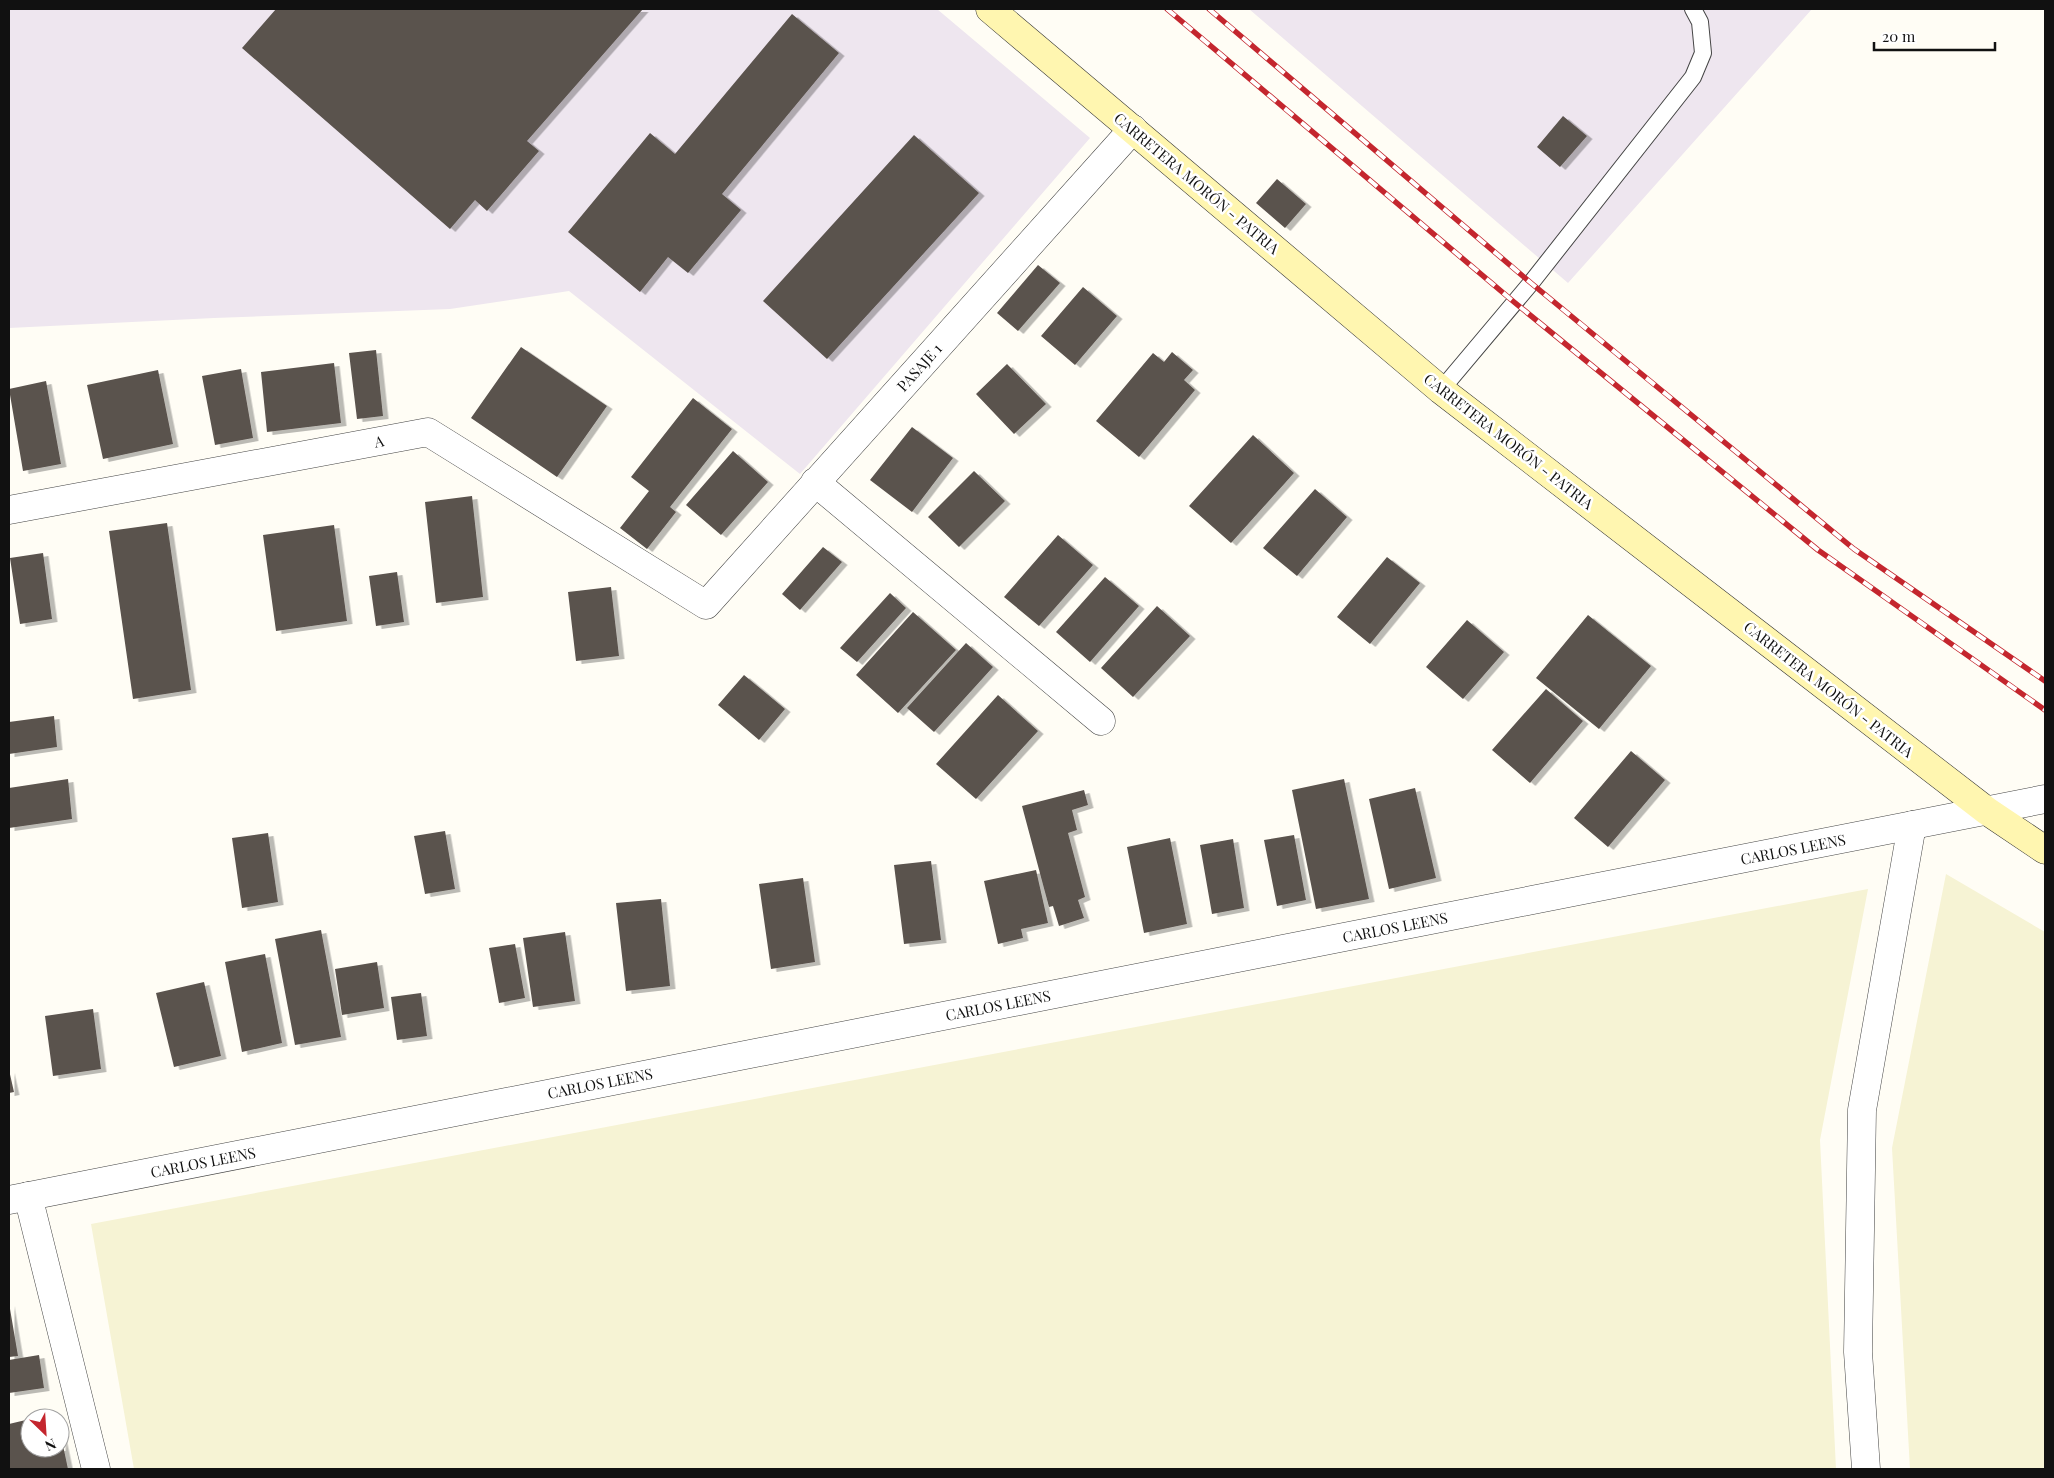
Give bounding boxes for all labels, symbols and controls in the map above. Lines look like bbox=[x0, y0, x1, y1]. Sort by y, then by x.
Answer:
scale bar bbox=[1874, 20, 1995, 52]
text: 20 m bbox=[1882, 26, 1916, 46]
street label: CARRETERA MORÓN - PATRIA bbox=[1110, 108, 1284, 259]
street label: PASAJE 1 bbox=[892, 338, 946, 395]
street label: CARRETERA MORÓN - PATRIA bbox=[1420, 368, 1598, 514]
street label: A bbox=[371, 430, 386, 452]
street label: CARRETERA MORÓN - PATRIA bbox=[1740, 616, 1918, 762]
street label: CARLOS LEENS bbox=[1739, 829, 1847, 869]
street label: CARLOS LEENS bbox=[1341, 907, 1449, 947]
street label: CARLOS LEENS bbox=[944, 985, 1052, 1025]
street label: CARLOS LEENS bbox=[546, 1063, 654, 1103]
street label: CARLOS LEENS bbox=[149, 1142, 257, 1182]
north arrow bbox=[20, 1408, 70, 1458]
text: N bbox=[42, 1434, 59, 1456]

